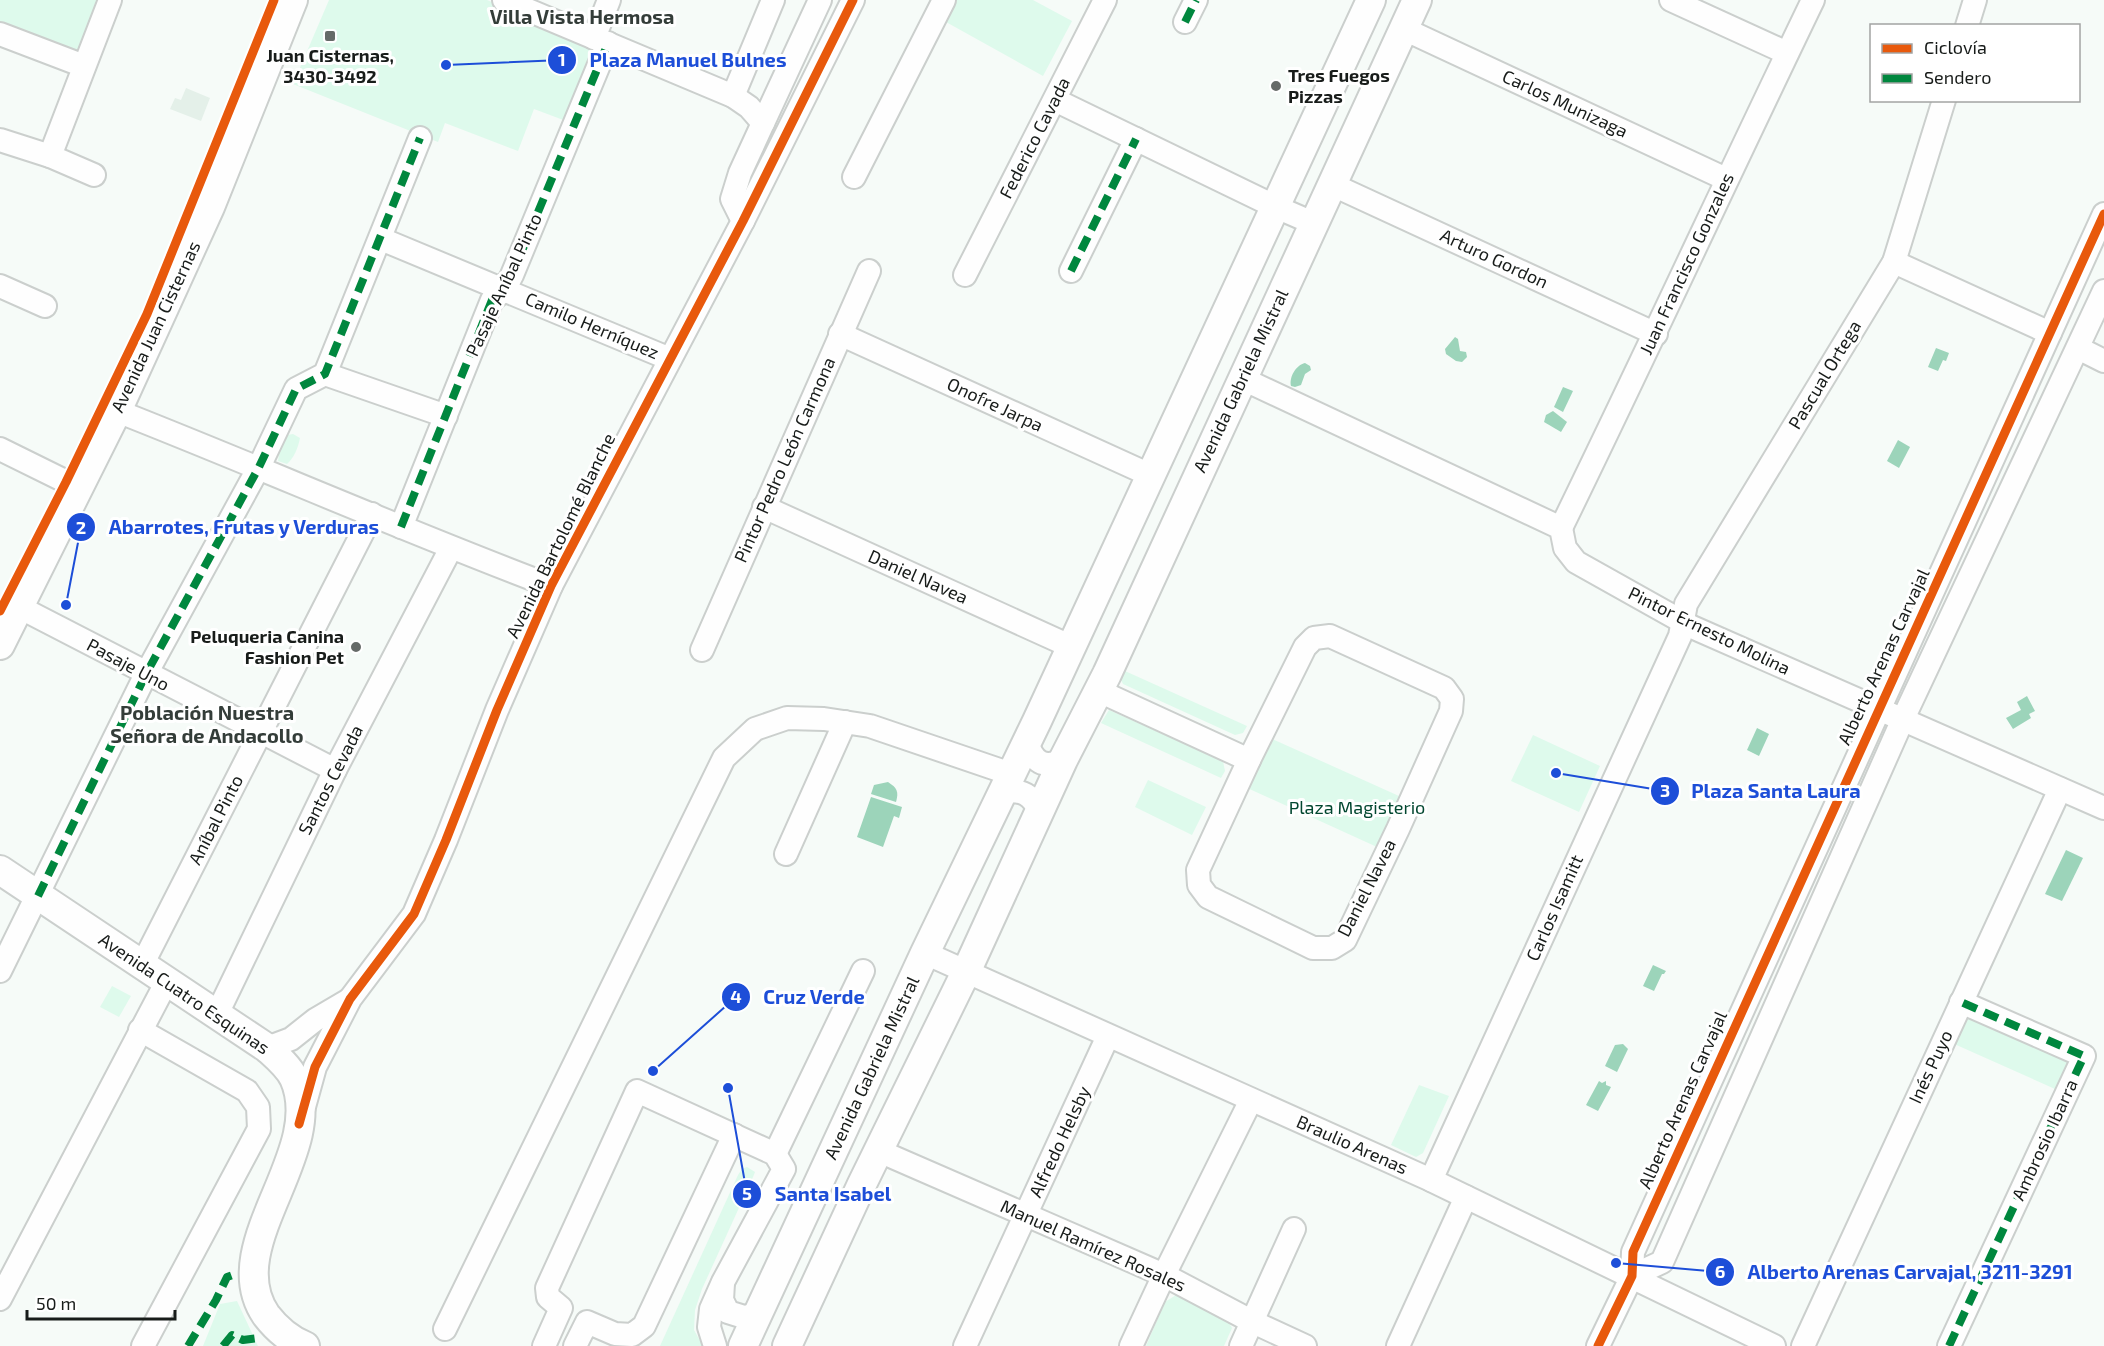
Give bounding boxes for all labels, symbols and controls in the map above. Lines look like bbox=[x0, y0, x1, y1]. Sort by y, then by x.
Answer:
district label: Villa Vista Hermosa bbox=[490, 4, 674, 28]
legend bbox=[1870, 24, 2080, 102]
marker: Juan Cisternas, 3430-3492 bbox=[323, 29, 337, 43]
text: Ciclovía bbox=[1924, 36, 1987, 58]
callout: Plaza Manuel Bulnes bbox=[547, 41, 799, 79]
place label: Juan Cisternas, 3430-3492 bbox=[266, 44, 394, 87]
text: Plaza Manuel Bulnes bbox=[590, 47, 787, 71]
text: 1 bbox=[558, 48, 566, 70]
place label: Tres Fuegos Pizzas bbox=[1288, 64, 1390, 107]
street label: Carlos Munizaga bbox=[1499, 64, 1632, 142]
text: Sendero bbox=[1924, 66, 1991, 88]
street label: Federico Cavada bbox=[994, 73, 1074, 202]
marker: Tres Fuegos Pizzas bbox=[1269, 79, 1283, 93]
street label: Juan Francisco Gonzales bbox=[1634, 169, 1738, 358]
street label: Pasaje Aníbal Pinto bbox=[460, 210, 546, 359]
street label: Arturo Gordon bbox=[1437, 224, 1552, 293]
street label: Avenida Juan Cisternas bbox=[106, 237, 204, 416]
street label: Avenida Gabriela Mistral bbox=[1188, 285, 1293, 476]
street label: Camilo Herníquez bbox=[522, 287, 663, 363]
street label: Pascual Ortega bbox=[1783, 316, 1865, 433]
street label: Pintor Pedro León Carmona bbox=[729, 354, 839, 566]
street label: Onofre Jarpa bbox=[944, 372, 1047, 436]
street label: Avenida Bartolomé Blanche bbox=[501, 430, 619, 642]
callout: Abarrotes, Frutas y Verduras bbox=[66, 508, 392, 546]
text: Abarrotes, Frutas y Verduras bbox=[109, 514, 379, 539]
text: 2 bbox=[76, 516, 86, 538]
street label: Daniel Navea bbox=[865, 544, 972, 608]
street label: Alberto Arenas Carvajal bbox=[1833, 564, 1934, 748]
street label: Pintor Ernesto Molina bbox=[1625, 581, 1794, 679]
place label: Peluqueria Canina Fashion Pet bbox=[190, 625, 345, 668]
street label: Pasaje Uno bbox=[83, 633, 174, 695]
marker: Peluqueria Canina Fashion Pet bbox=[349, 640, 363, 654]
district label: Población Nuestra Señora de Andacollo bbox=[110, 700, 304, 747]
street label: Santos Cevada bbox=[293, 721, 367, 838]
street label: Aníbal Pinto bbox=[183, 771, 247, 868]
callout: Plaza Santa Laura bbox=[1650, 772, 1873, 810]
text: Plaza Santa Laura bbox=[1691, 778, 1861, 802]
text: 3 bbox=[1660, 779, 1670, 801]
park label: Plaza Magisterio bbox=[1289, 796, 1425, 818]
street label: Daniel Navea bbox=[1332, 835, 1400, 940]
street label: Carlos Isamitt bbox=[1521, 851, 1587, 964]
street label: Avenida Cuatro Esquinas bbox=[95, 928, 274, 1059]
street label: Avenida Gabriela Mistral bbox=[819, 972, 924, 1163]
callout: Cruz Verde bbox=[721, 978, 877, 1016]
text: Cruz Verde bbox=[763, 984, 865, 1008]
text: 4 bbox=[730, 985, 742, 1007]
street label: Alberto Arenas Carvajal bbox=[1633, 1007, 1731, 1192]
street label: Inés Puyo bbox=[1904, 1026, 1957, 1107]
street label: Ambrosio Ibarra bbox=[2006, 1075, 2082, 1204]
street label: Alfredo Helsby bbox=[1024, 1082, 1095, 1201]
street label: Braulio Arenas bbox=[1293, 1110, 1411, 1178]
callout: Santa Isabel bbox=[732, 1175, 903, 1213]
text: Santa Isabel bbox=[775, 1181, 892, 1205]
text: 5 bbox=[742, 1182, 752, 1204]
street label: Manuel Ramírez Rosales bbox=[997, 1194, 1189, 1296]
callout: Alberto Arenas Carvajal, 3211-3291 bbox=[1705, 1253, 2085, 1291]
text: Alberto Arenas Carvajal, 3211-3291 bbox=[1747, 1259, 2073, 1283]
text: 6 bbox=[1715, 1260, 1725, 1282]
scale bar bbox=[27, 1283, 176, 1321]
text: 50 m bbox=[36, 1292, 76, 1314]

